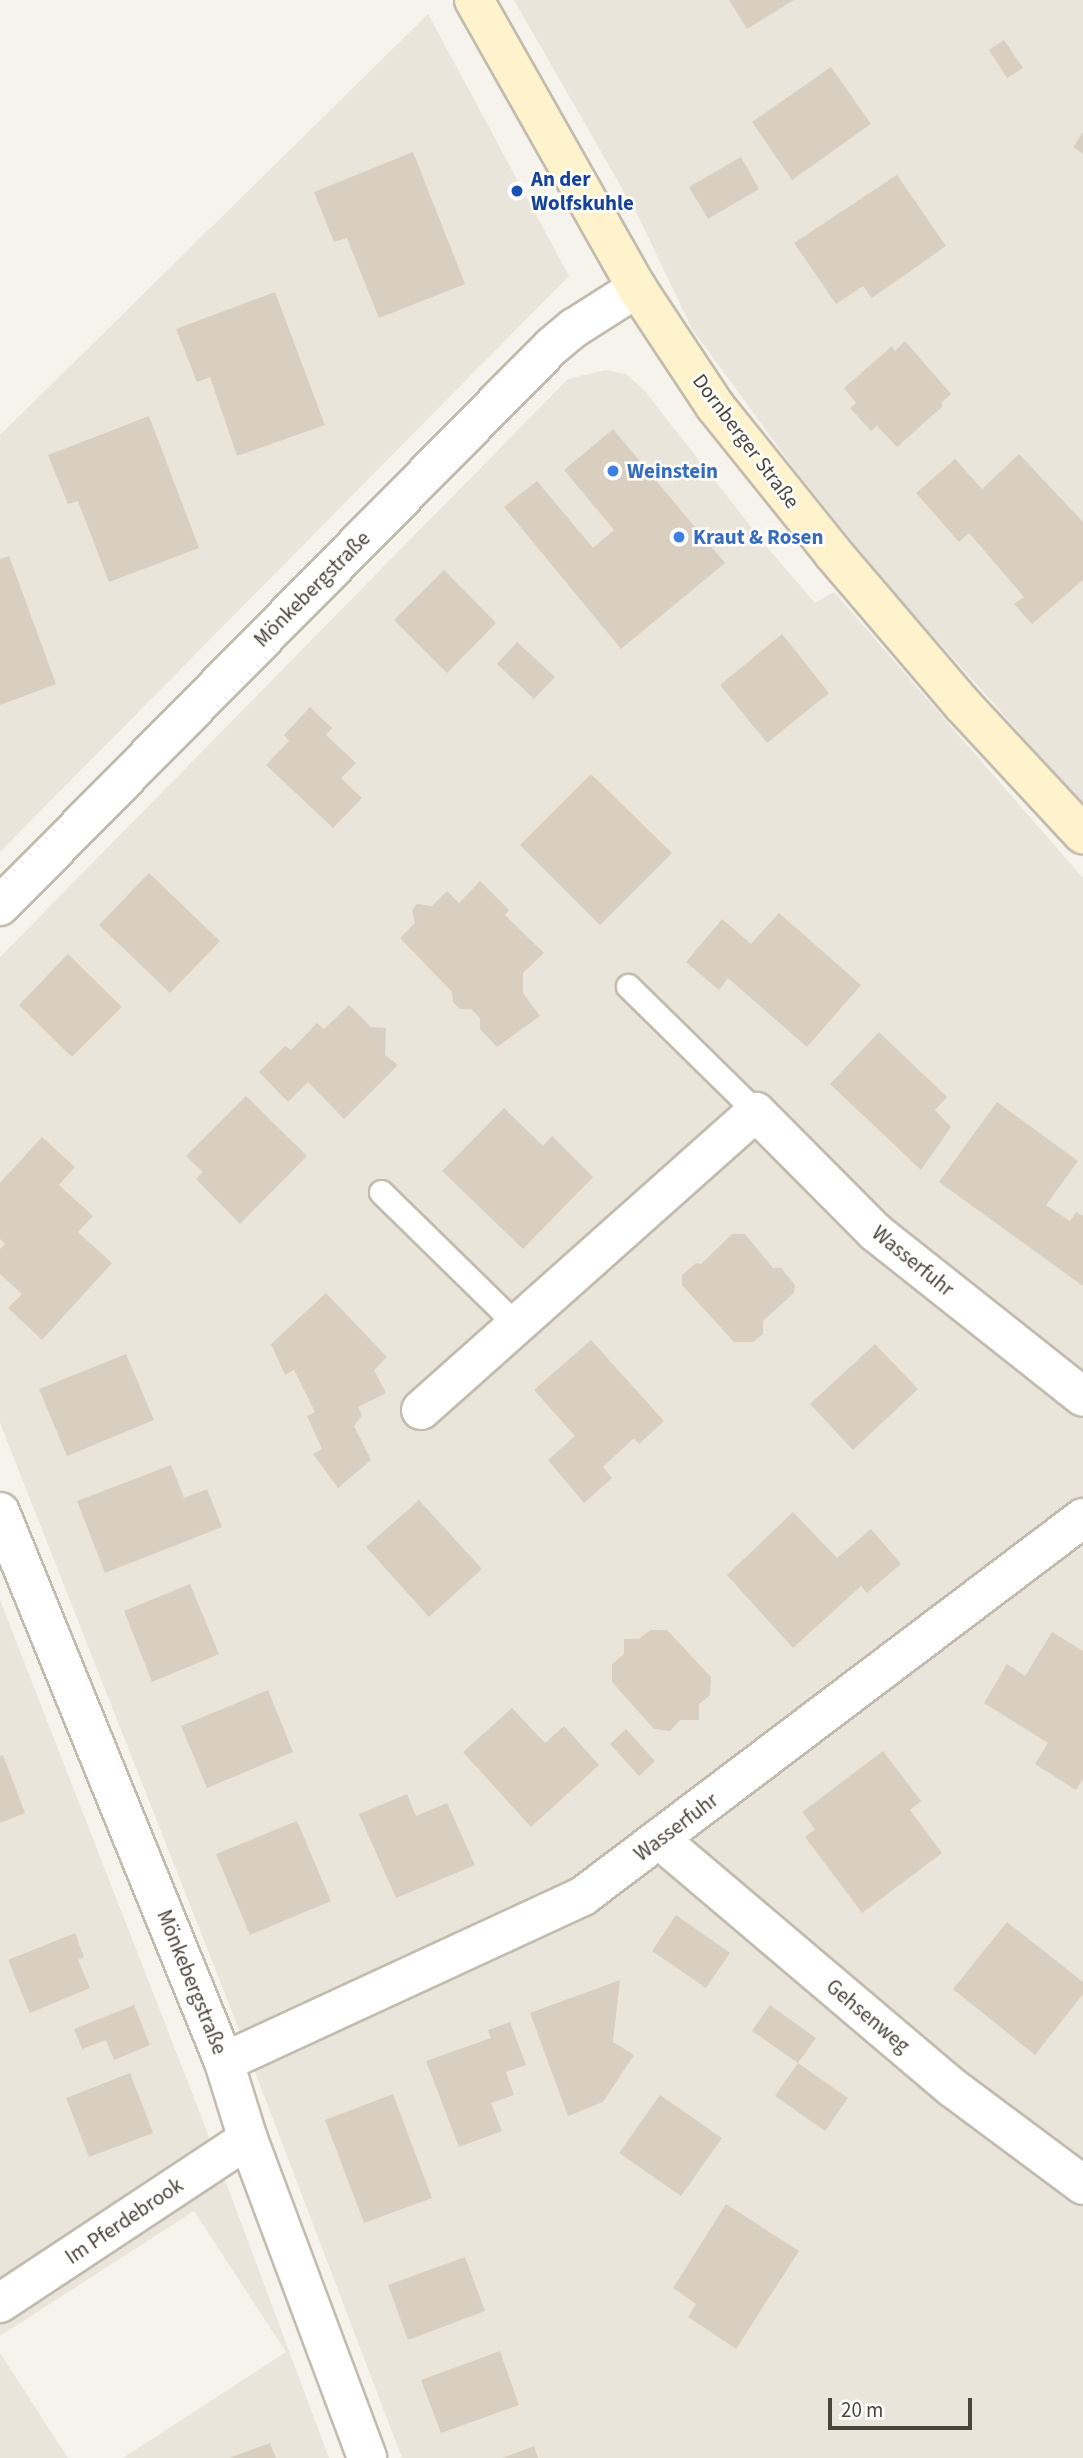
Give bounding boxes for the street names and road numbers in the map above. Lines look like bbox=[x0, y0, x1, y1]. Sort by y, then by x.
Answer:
street label: Dornberger Straße bbox=[687, 369, 805, 513]
street label: Mönkebergstraße bbox=[249, 526, 375, 652]
street label: Wasserfuhr bbox=[867, 1220, 959, 1302]
street label: Wasserfuhr bbox=[629, 1787, 723, 1867]
street label: Mönkebergstraße bbox=[152, 1906, 232, 2058]
street label: Gehsenweg bbox=[821, 1974, 915, 2058]
street label: Im Pferdebrook bbox=[60, 2172, 188, 2270]

